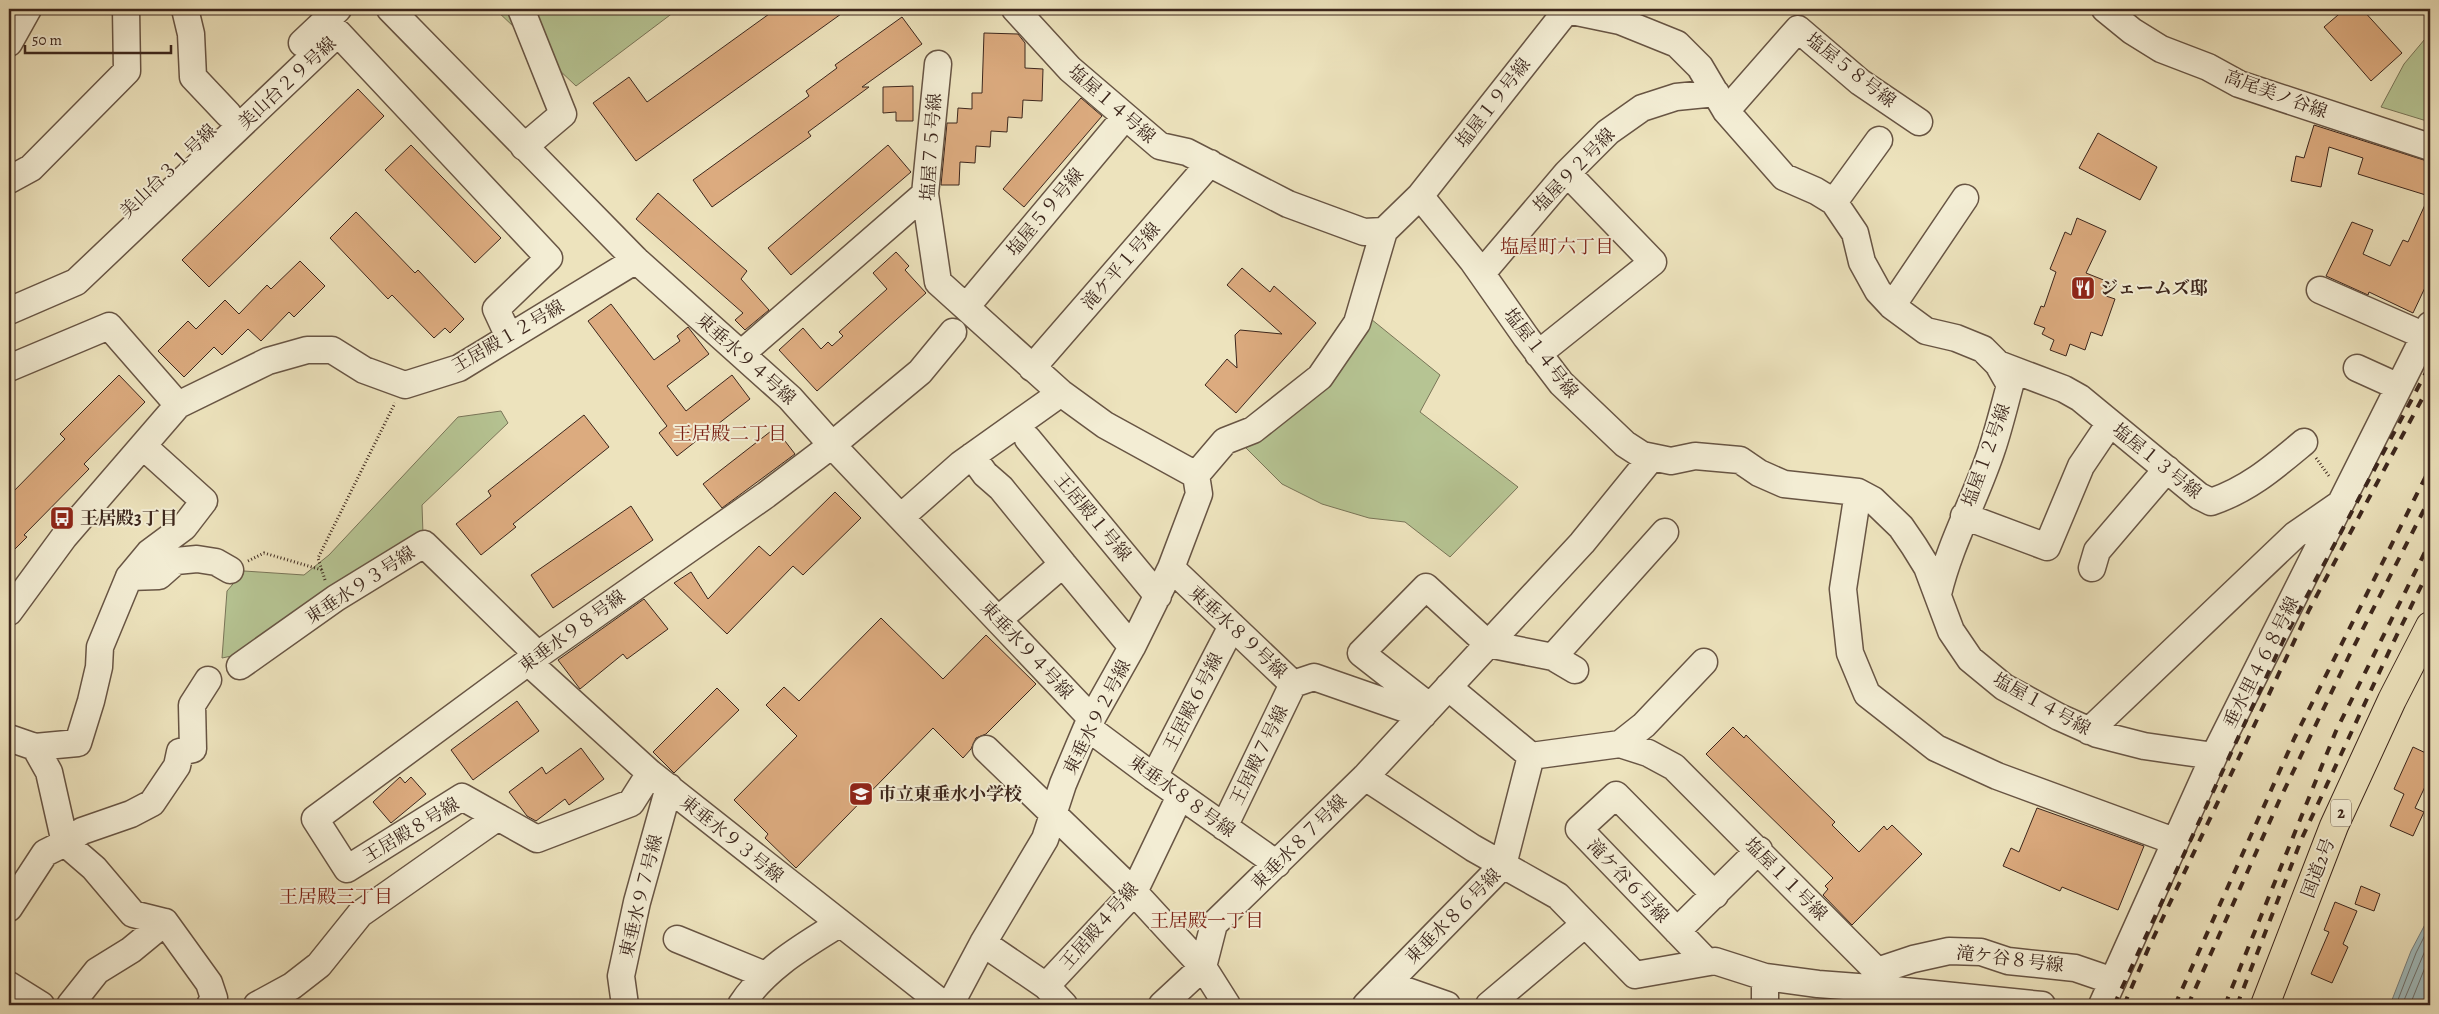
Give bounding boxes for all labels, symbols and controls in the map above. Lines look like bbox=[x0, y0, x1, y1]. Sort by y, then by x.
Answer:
scale bar bbox=[25, 22, 171, 54]
street label: 塩屋５８号線 bbox=[1801, 27, 1901, 113]
text: 50 m bbox=[32, 30, 62, 50]
street label: 美山台２９号線 bbox=[233, 31, 341, 135]
street label: 塩屋１９号線 bbox=[1450, 53, 1536, 153]
street label: 塩屋１４号線 bbox=[1063, 60, 1161, 148]
street label: 高尾美ノ谷線 bbox=[2221, 64, 2331, 124]
street label: 塩屋７５号線 bbox=[915, 92, 947, 202]
street label: 美山台３１号線 bbox=[114, 119, 222, 223]
street label: 塩屋９２号線 bbox=[1528, 123, 1620, 217]
street label: 塩屋５９号線 bbox=[1001, 163, 1089, 261]
street label: 滝ケ平１号線 bbox=[1077, 217, 1165, 315]
district label: 塩屋町六丁目 bbox=[1500, 234, 1614, 260]
restaurant icon: ジェームズ邸 bbox=[2070, 275, 2096, 301]
place label: ジェームズ邸 bbox=[2100, 276, 2208, 300]
street label: 王居殿１２号線 bbox=[447, 294, 569, 378]
street label: 塩屋１４号線 bbox=[1498, 303, 1584, 403]
street label: 東垂水９４号線 bbox=[691, 308, 801, 410]
street label: 塩屋１２号線 bbox=[1956, 400, 2016, 510]
street label: 塩屋１３号線 bbox=[2107, 418, 2207, 504]
district label: 王居殿二丁目 bbox=[673, 421, 787, 447]
street label: 王居殿１号線 bbox=[1049, 468, 1137, 566]
bus stop icon: 王居殿3丁目 bbox=[49, 505, 75, 531]
place label: 王居殿3丁目 bbox=[80, 506, 178, 530]
street label: 東垂水９３号線 bbox=[301, 541, 419, 629]
street label: 東垂水８９号線 bbox=[1184, 580, 1292, 684]
street label: 東垂水９８号線 bbox=[514, 584, 630, 678]
street label: 垂水里４６８号線 bbox=[2218, 592, 2304, 732]
street label: 東垂水９４号線 bbox=[975, 596, 1079, 704]
street label: 王居殿６号線 bbox=[1158, 648, 1228, 756]
street label: 東垂水９２号線 bbox=[1058, 655, 1136, 779]
street label: 塩屋１４号線 bbox=[1989, 667, 2095, 741]
street label: 王居殿７号線 bbox=[1225, 701, 1293, 809]
street label: 東垂水８８号線 bbox=[1124, 749, 1240, 843]
school or university icon: 市立東垂水小学校 bbox=[848, 781, 874, 807]
place label: 市立東垂水小学校 bbox=[878, 782, 1022, 806]
street label: 東垂水８７号線 bbox=[1246, 789, 1352, 895]
street label: 東垂水９３号線 bbox=[675, 790, 789, 888]
street label: 王居殿８号線 bbox=[359, 792, 463, 868]
road number: 2 bbox=[2331, 800, 2351, 826]
street label: 東垂水９７号線 bbox=[614, 832, 668, 960]
street label: 塩屋１１号線 bbox=[1739, 832, 1833, 926]
street label: 滝ケ谷６号線 bbox=[1582, 834, 1674, 928]
street label: 国道2号 bbox=[2296, 834, 2340, 902]
street label: 東垂水８６号線 bbox=[1400, 863, 1506, 969]
street label: 王居殿４号線 bbox=[1055, 877, 1143, 975]
district label: 王居殿三丁目 bbox=[279, 884, 393, 910]
district label: 王居殿一丁目 bbox=[1150, 908, 1264, 934]
street label: 滝ケ谷８号線 bbox=[1955, 941, 2065, 977]

